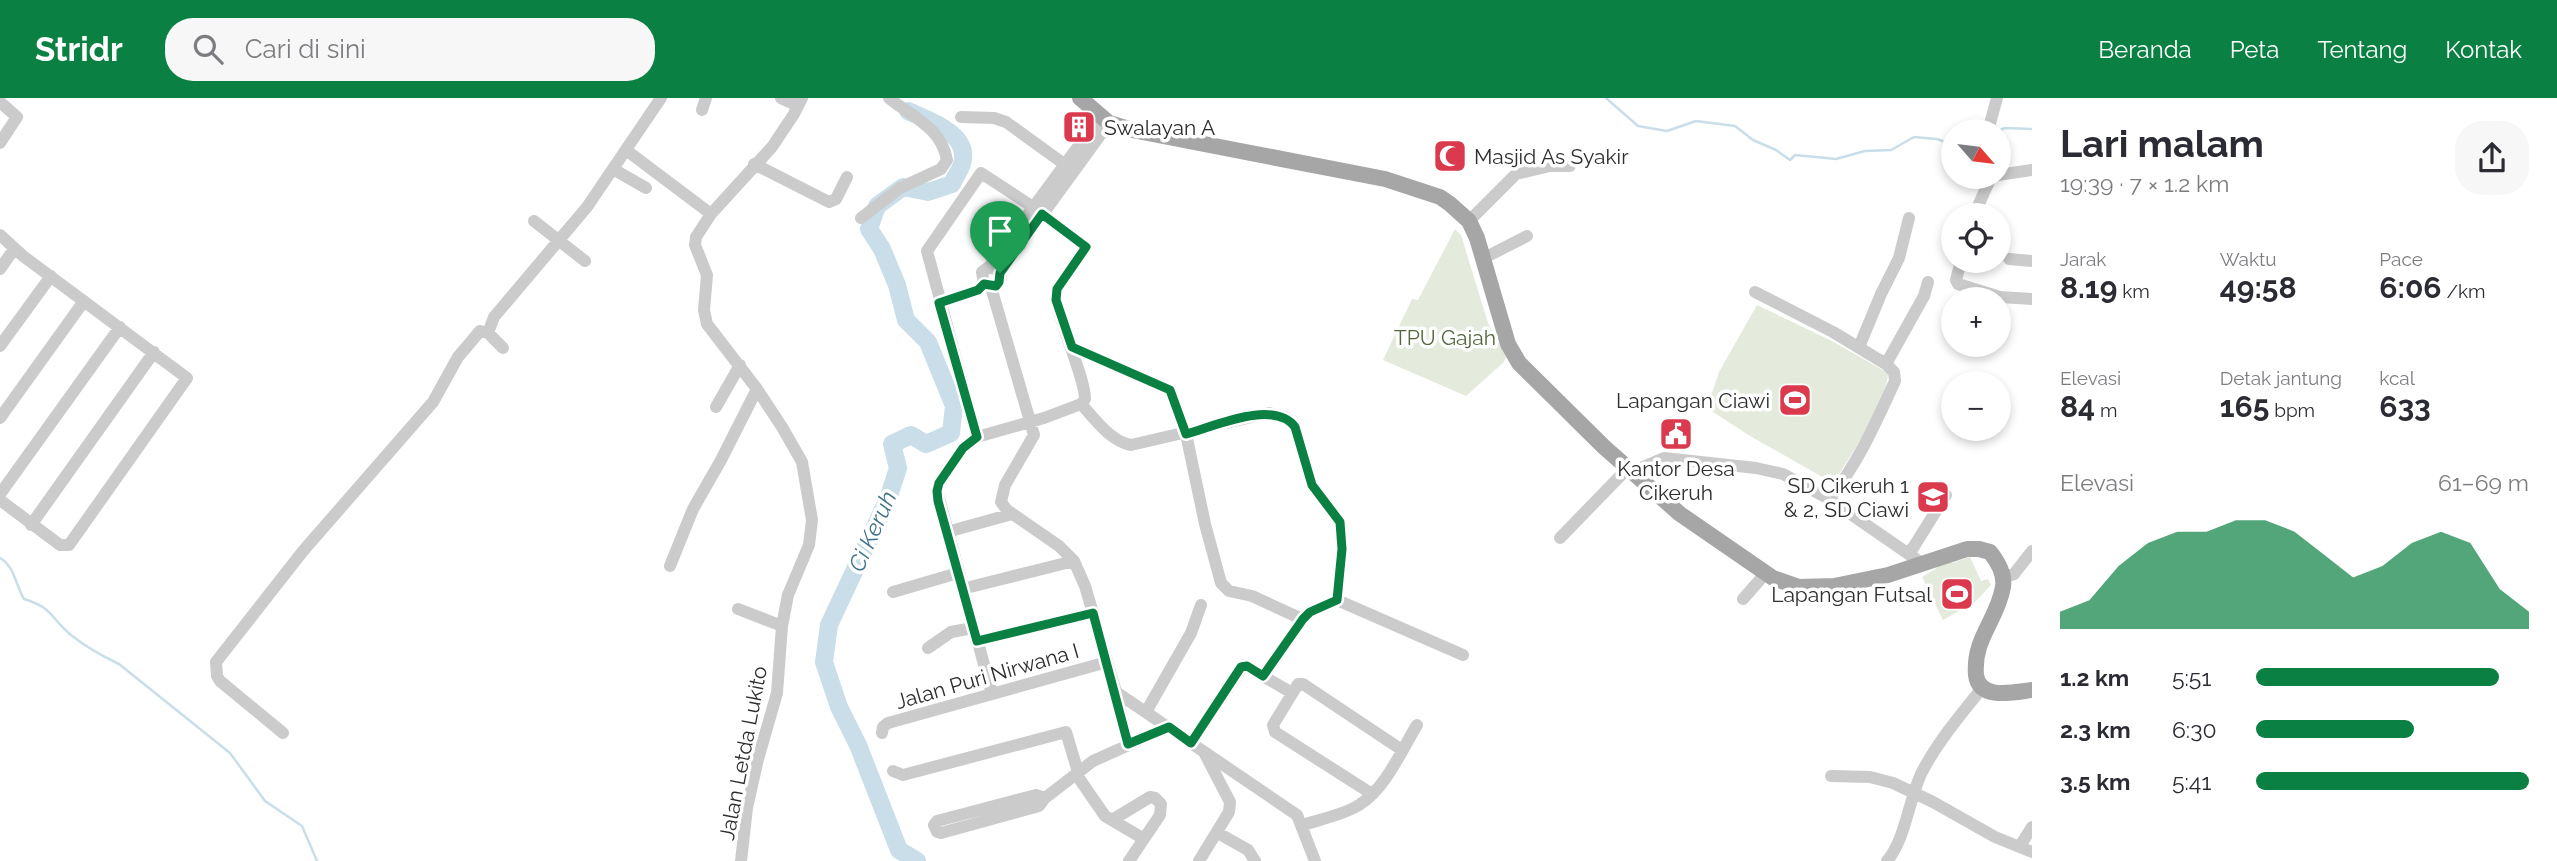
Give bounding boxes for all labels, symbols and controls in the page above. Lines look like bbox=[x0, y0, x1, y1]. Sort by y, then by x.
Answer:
search box bbox=[165, 18, 655, 81]
text: Stridr bbox=[35, 30, 123, 69]
icon: search bbox=[189, 30, 227, 68]
text: Cari di sini bbox=[245, 34, 366, 64]
text: Beranda bbox=[2098, 35, 2192, 64]
text: Peta bbox=[2230, 35, 2279, 64]
text: Tentang bbox=[2317, 35, 2407, 64]
text: Kontak bbox=[2445, 35, 2522, 64]
building icon: Swalayan A bbox=[1060, 108, 1098, 146]
place label: Swalayan A bbox=[1104, 115, 1215, 140]
north arrow bbox=[1941, 119, 2011, 189]
map controls bbox=[1941, 119, 2011, 441]
text: Lari malam bbox=[2060, 121, 2264, 166]
button: share bbox=[2455, 121, 2529, 195]
mosque icon: Masjid As Syakir bbox=[1431, 137, 1469, 175]
place label: Masjid As Syakir bbox=[1474, 144, 1629, 169]
text: 19:39 · 7 × 1.2 km bbox=[2060, 170, 2229, 197]
pin bbox=[970, 201, 1030, 273]
button: locate bbox=[1941, 203, 2011, 273]
icon: arrive bbox=[981, 212, 1019, 250]
text: Jarak bbox=[2060, 248, 2106, 270]
text: Waktu bbox=[2220, 248, 2277, 270]
text: Pace bbox=[2379, 248, 2423, 270]
text: 8.19 bbox=[2060, 270, 2117, 305]
text: 49:58 bbox=[2220, 270, 2297, 305]
text: 6:06 bbox=[2379, 270, 2442, 305]
text: km bbox=[2117, 280, 2150, 302]
text: /km bbox=[2442, 280, 2485, 302]
button: + bbox=[1941, 287, 2011, 357]
park label: TPU Gajah bbox=[1394, 325, 1496, 350]
text: Elevasi bbox=[2060, 367, 2121, 389]
text: Detak jantung bbox=[2220, 367, 2342, 389]
text: kcal bbox=[2379, 367, 2415, 389]
button: − bbox=[1941, 371, 2011, 441]
sports icon: Lapangan Ciawi bbox=[1776, 381, 1814, 419]
place label: Lapangan Ciawi bbox=[1616, 388, 1770, 413]
text: 84 bbox=[2060, 389, 2095, 424]
text: 165 bbox=[2220, 389, 2269, 424]
text: 633 bbox=[2379, 389, 2431, 424]
text: m bbox=[2095, 399, 2118, 421]
text: bpm bbox=[2269, 399, 2315, 421]
public building icon: Kantor Desa Cikeruh bbox=[1657, 415, 1695, 453]
place label: Kantor Desa Cikeruh bbox=[1617, 456, 1735, 505]
text: Elevasi bbox=[2060, 469, 2134, 496]
text: 61–69 m bbox=[2438, 469, 2529, 496]
place label: SD Cikeruh 1 & 2, SD Ciawi bbox=[1784, 473, 1909, 522]
school or university icon: SD Cikeruh 1 & 2, SD Ciawi bbox=[1914, 478, 1952, 516]
water label: Ci Keruh bbox=[842, 487, 902, 575]
sports icon: Lapangan Futsal bbox=[1938, 575, 1976, 613]
place label: Lapangan Futsal bbox=[1771, 582, 1932, 607]
street label: Jalan Puri Nirwana I bbox=[892, 638, 1082, 714]
street label: Jalan Letda Lukito bbox=[714, 664, 772, 842]
text: 1.2 km bbox=[2060, 664, 2129, 691]
text: 5:51 bbox=[2172, 664, 2211, 691]
text: 2.3 km bbox=[2060, 716, 2131, 743]
text: 6:30 bbox=[2172, 716, 2217, 743]
text: 3.5 km bbox=[2060, 768, 2131, 795]
text: 5:41 bbox=[2172, 768, 2211, 795]

